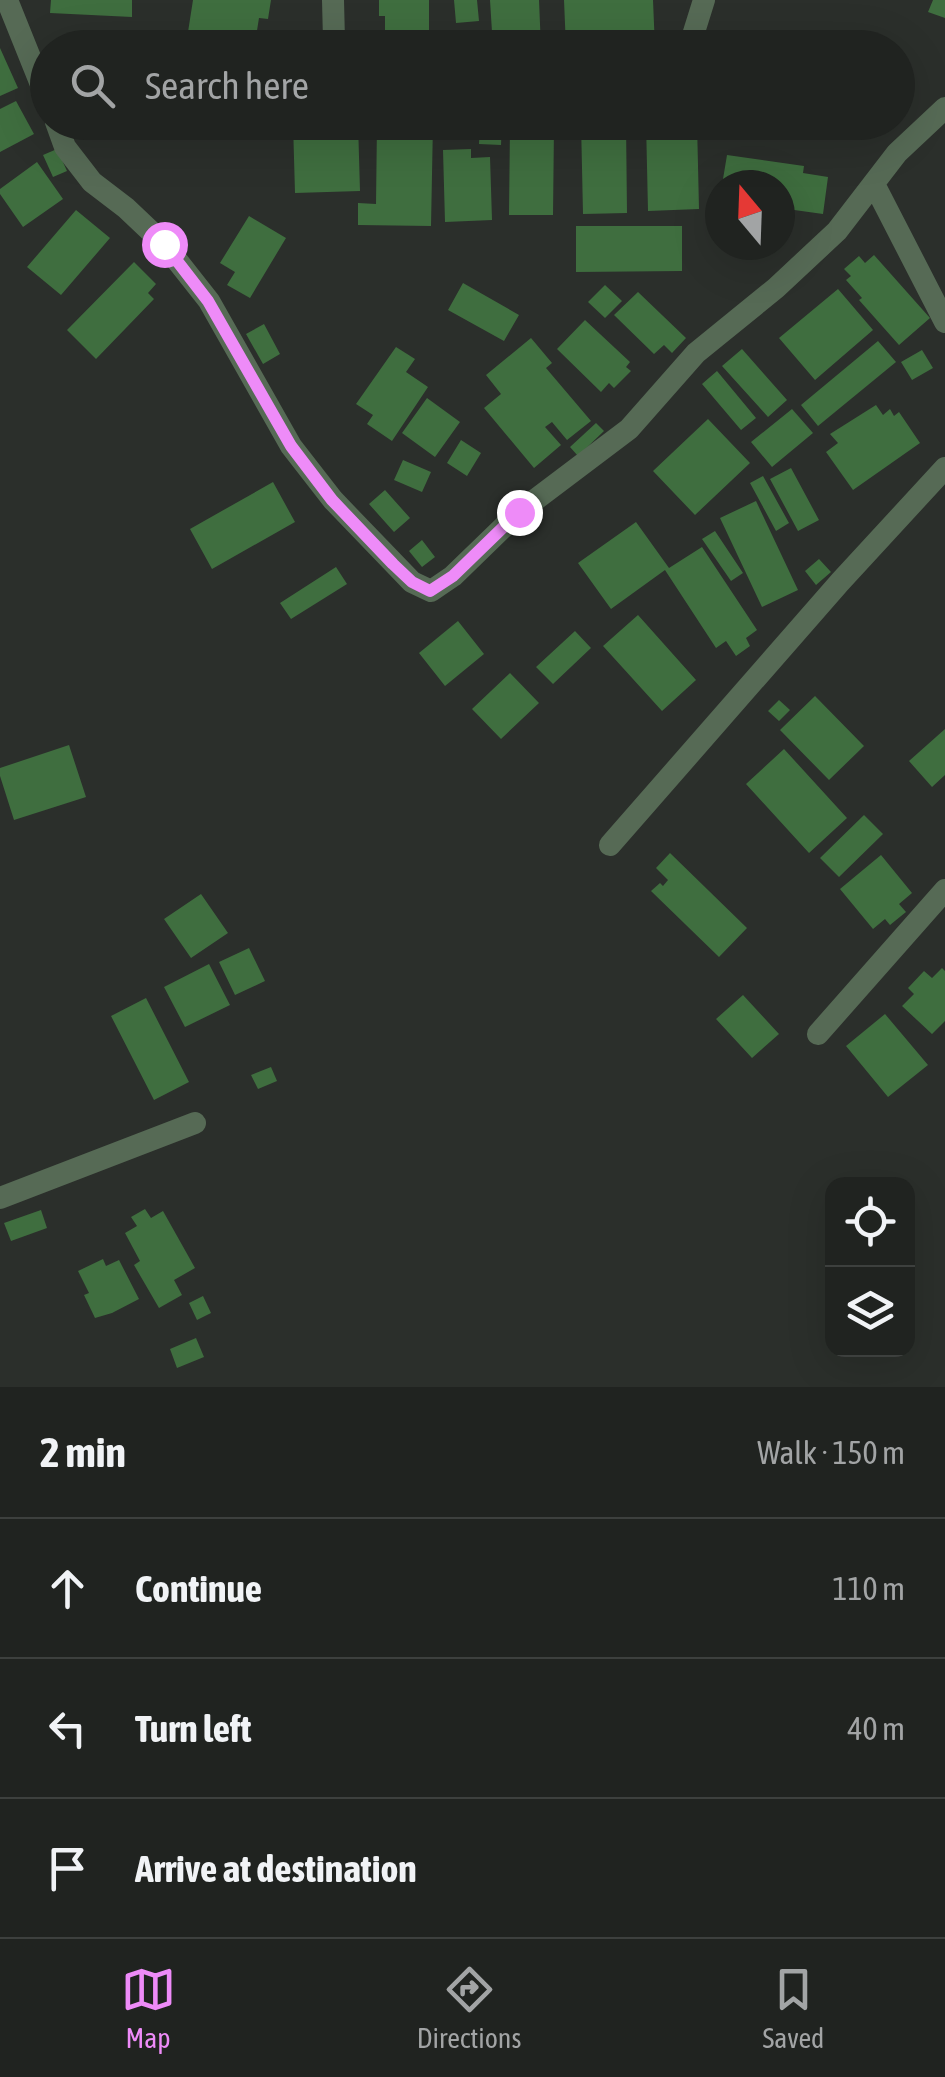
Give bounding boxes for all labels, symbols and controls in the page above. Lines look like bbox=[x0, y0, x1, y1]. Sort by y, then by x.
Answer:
search box bbox=[30, 30, 915, 140]
icon: search bbox=[65, 58, 120, 113]
text: Search here bbox=[145, 64, 309, 107]
north arrow bbox=[705, 170, 795, 260]
route start bbox=[142, 222, 188, 268]
route end bbox=[497, 490, 543, 536]
map controls bbox=[825, 1177, 915, 1357]
button: locate bbox=[825, 1177, 915, 1267]
button: layers bbox=[825, 1267, 915, 1357]
text: 2 min bbox=[40, 1428, 126, 1476]
text: Walk · 150 m bbox=[757, 1434, 905, 1471]
icon: ahead bbox=[40, 1561, 95, 1616]
text: Continue bbox=[135, 1567, 262, 1610]
text: 110 m bbox=[832, 1570, 905, 1607]
icon: left bbox=[40, 1701, 95, 1756]
text: Turn left bbox=[135, 1707, 251, 1750]
text: 40 m bbox=[847, 1710, 905, 1747]
icon: arrive bbox=[40, 1841, 95, 1896]
text: Arrive at destination bbox=[135, 1847, 417, 1890]
tab: Map bbox=[121, 1962, 176, 2054]
tab: Directions bbox=[417, 1962, 521, 2054]
tab: Saved bbox=[763, 1962, 824, 2054]

